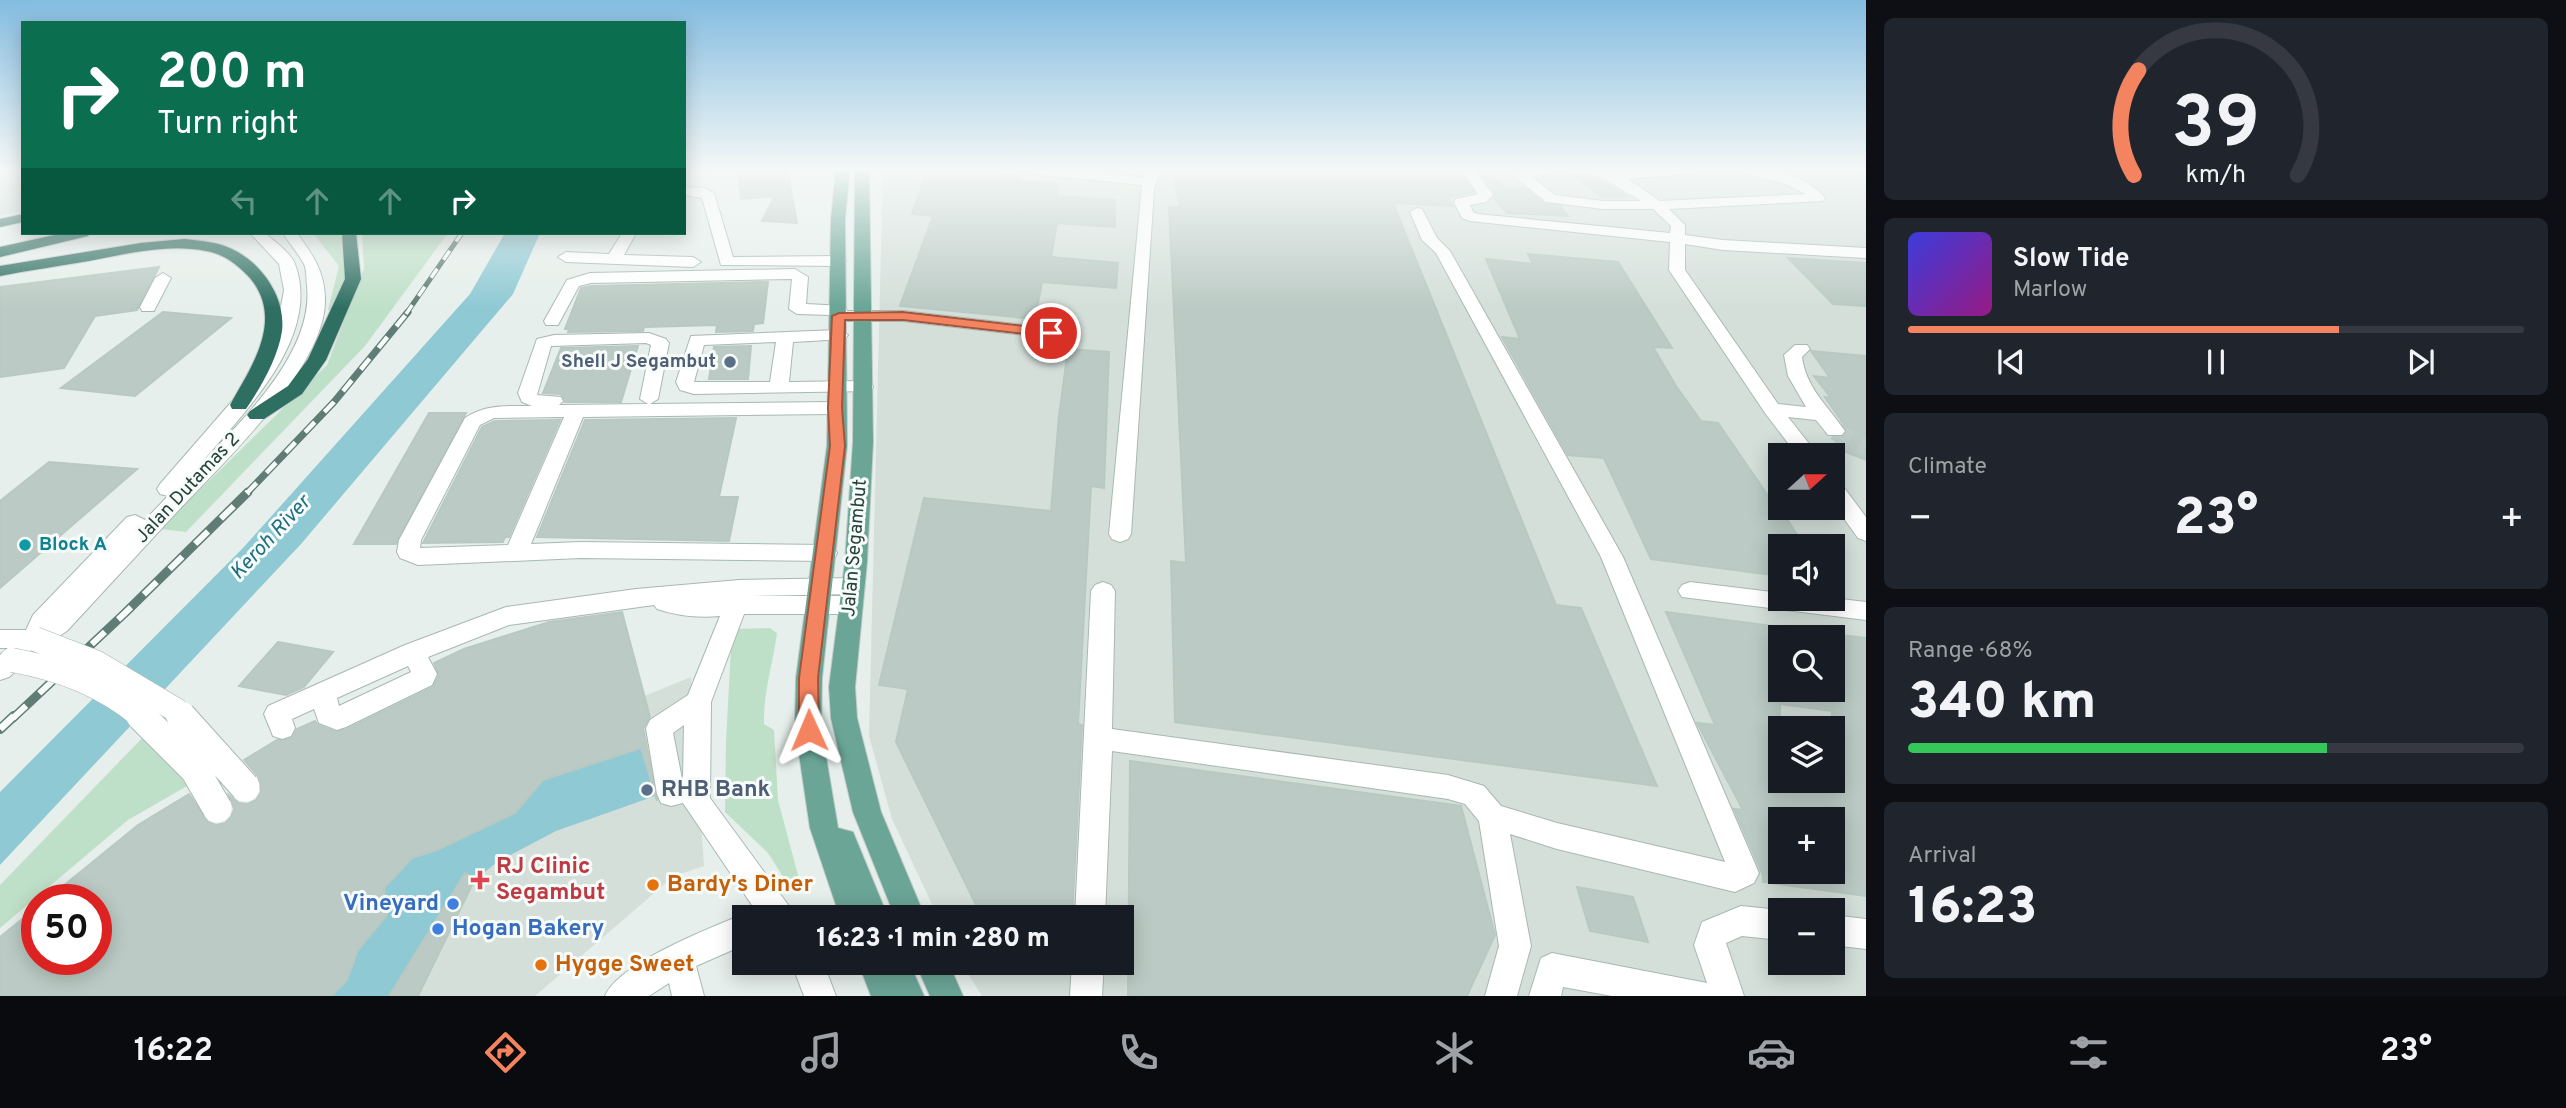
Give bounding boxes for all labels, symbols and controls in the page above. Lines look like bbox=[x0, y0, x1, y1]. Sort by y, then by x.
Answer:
text: 200 m bbox=[157, 44, 307, 106]
icon: right bbox=[42, 49, 133, 140]
text: 39 bbox=[2172, 81, 2260, 173]
text: Turn right bbox=[157, 105, 299, 145]
text: km/h bbox=[2186, 160, 2246, 192]
icon: left bbox=[225, 182, 263, 220]
icon: ahead bbox=[298, 182, 336, 220]
icon: ahead bbox=[371, 182, 409, 220]
icon: right bbox=[444, 182, 482, 220]
text: Slow Tide bbox=[2013, 243, 2130, 276]
text: Marlow bbox=[2013, 276, 2087, 305]
pin bbox=[1021, 303, 1081, 363]
icon: arrive bbox=[1032, 314, 1070, 352]
icon: previous bbox=[1992, 343, 2030, 381]
icon: pause bbox=[2197, 343, 2235, 381]
icon: next bbox=[2402, 343, 2440, 381]
place label: Shell J Segambut bbox=[561, 350, 716, 374]
marker: Shell J Segambut bbox=[722, 354, 738, 370]
street label: Jalan Dutamas 2 bbox=[131, 428, 245, 548]
north arrow bbox=[1768, 443, 1844, 520]
map controls bbox=[1768, 443, 1845, 975]
text: Climate bbox=[1908, 453, 1987, 482]
street label: Jalan Segambut bbox=[837, 478, 873, 618]
text: 23° bbox=[2174, 487, 2258, 553]
water label: Keroh River bbox=[225, 489, 318, 586]
text: − bbox=[1908, 496, 1933, 545]
text: + bbox=[2499, 496, 2524, 545]
place label: Block A bbox=[39, 533, 107, 557]
button: sound bbox=[1768, 534, 1845, 611]
marker: Block A bbox=[17, 537, 33, 553]
button: search bbox=[1768, 625, 1845, 702]
text: Range · 68% bbox=[1908, 637, 2033, 666]
text: 340 km bbox=[1908, 671, 2096, 737]
position arrow bbox=[772, 693, 846, 767]
button: layers bbox=[1768, 716, 1845, 793]
place label: RHB Bank bbox=[661, 776, 771, 805]
marker: RHB Bank bbox=[639, 782, 655, 798]
button: + bbox=[1768, 807, 1845, 884]
text: Arrival bbox=[1908, 842, 1977, 871]
place label: RJ Clinic Segambut bbox=[496, 853, 605, 908]
marker: RJ Clinic Segambut bbox=[470, 870, 490, 890]
place label: Bardy's Diner bbox=[667, 871, 813, 900]
text: 16:23 bbox=[1908, 876, 2037, 942]
marker: Bardy's Diner bbox=[645, 877, 661, 893]
speed limit sign: 50 bbox=[21, 884, 112, 975]
place label: Vineyard bbox=[343, 890, 439, 919]
marker: Vineyard bbox=[445, 896, 461, 912]
button: − bbox=[1768, 898, 1845, 975]
place label: Hogan Bakery bbox=[452, 915, 604, 944]
marker: Hogan Bakery bbox=[430, 921, 446, 937]
text: 16:23 · 1 min · 280 m bbox=[816, 923, 1050, 956]
place label: Hygge Sweet bbox=[555, 951, 694, 980]
marker: Hygge Sweet bbox=[533, 957, 549, 973]
icon: directions bbox=[481, 1028, 530, 1077]
icon: music bbox=[797, 1028, 846, 1077]
icon: phone bbox=[1114, 1028, 1163, 1077]
icon: climate bbox=[1430, 1028, 1479, 1077]
icon: car bbox=[1747, 1028, 1796, 1077]
icon: filters bbox=[2064, 1028, 2113, 1077]
text: 16:22 bbox=[134, 1032, 213, 1072]
text: 23° bbox=[2380, 1032, 2432, 1072]

